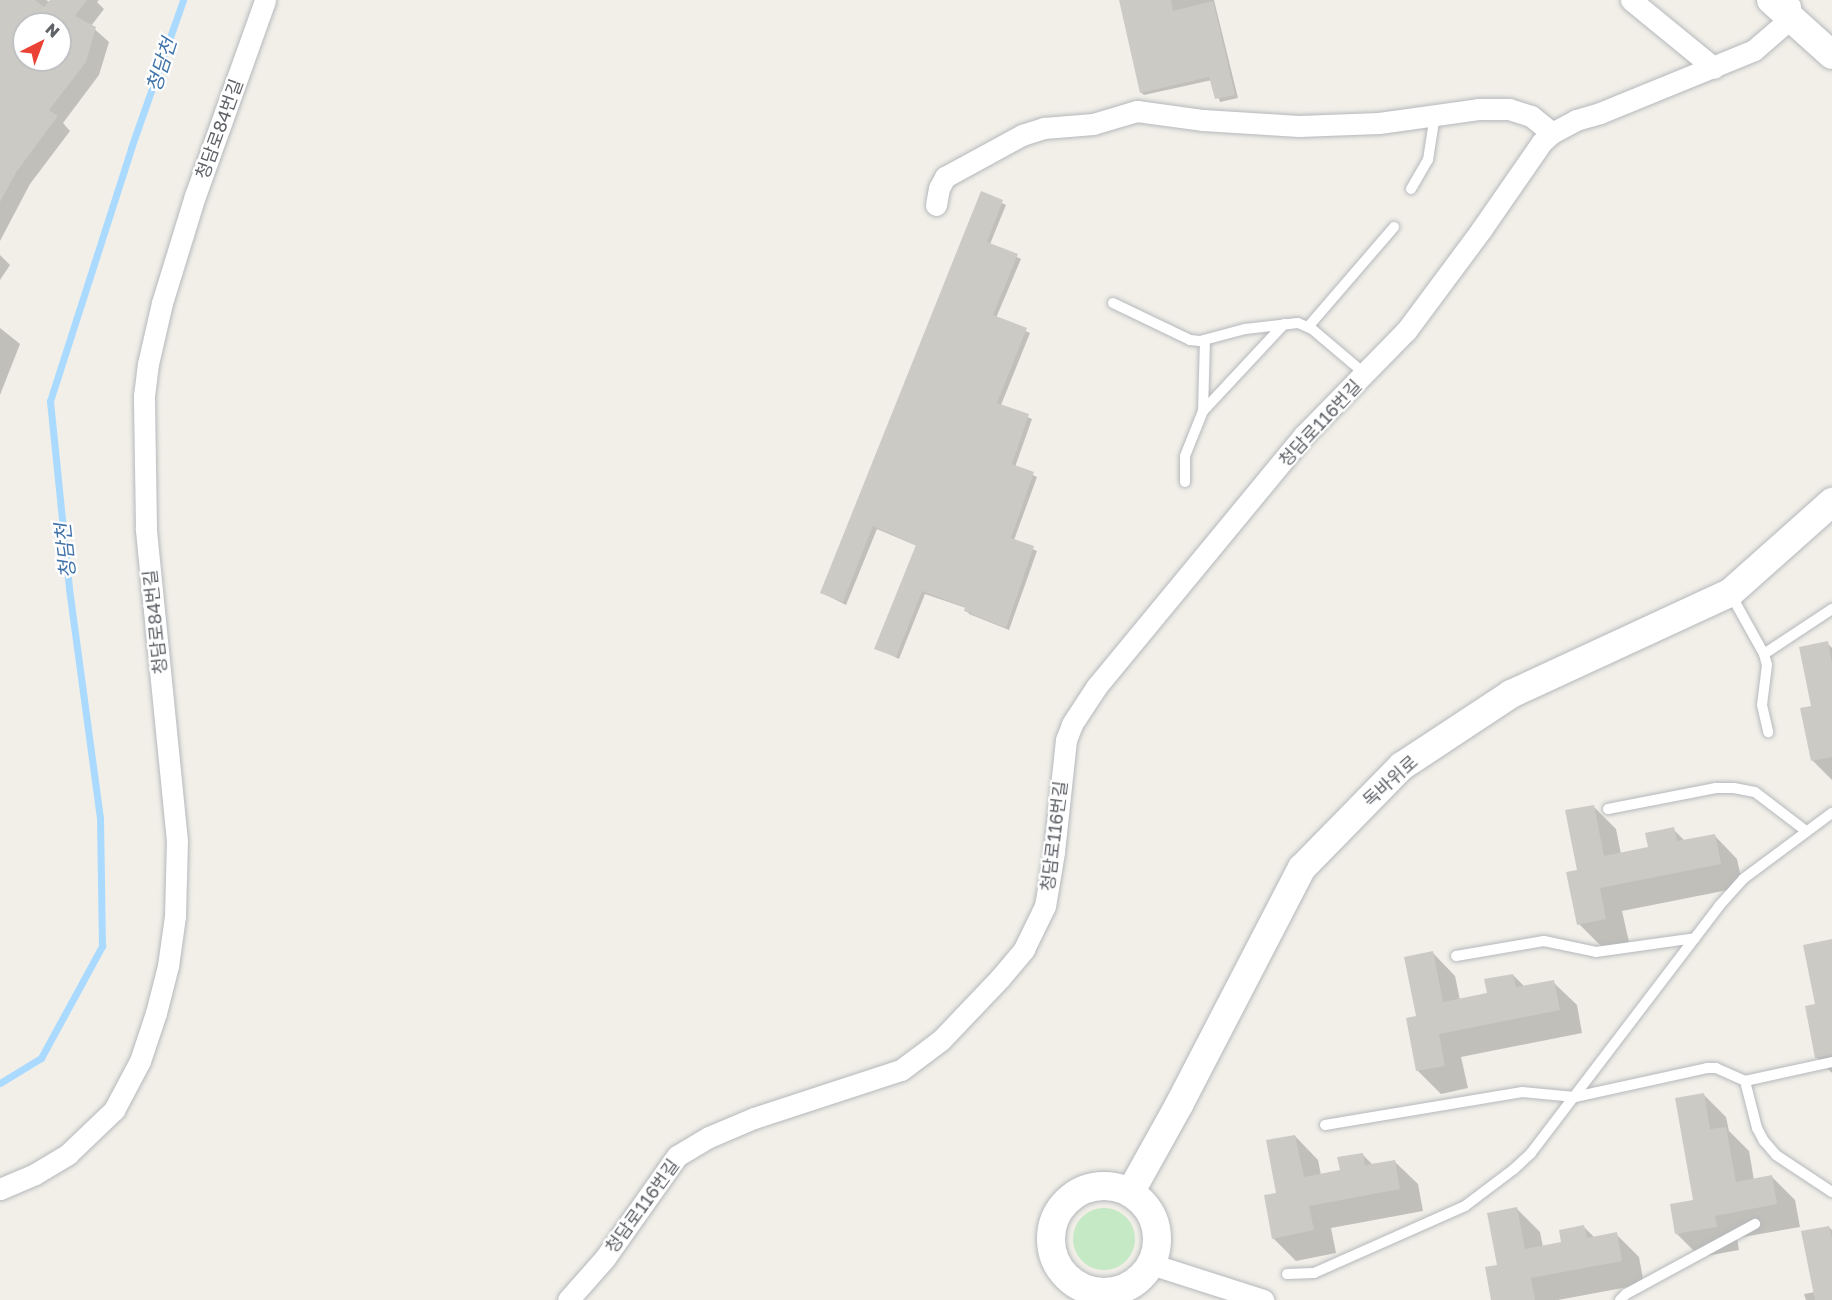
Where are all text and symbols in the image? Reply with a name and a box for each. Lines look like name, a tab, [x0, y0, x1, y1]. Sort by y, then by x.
north arrow	[12, 12, 72, 72]
text: N	[41, 19, 64, 42]
water label: 청담천	[141, 35, 181, 95]
street label: 청담로84번길	[191, 76, 247, 182]
street label: 청담로116번길	[1274, 375, 1366, 471]
water label: 청담천	[50, 522, 80, 580]
street label: 청담로84번길	[139, 569, 171, 675]
street label: 독바위로	[1358, 751, 1422, 811]
street label: 청담로116번길	[1037, 780, 1071, 892]
street label: 청담로116번길	[601, 1155, 683, 1257]

